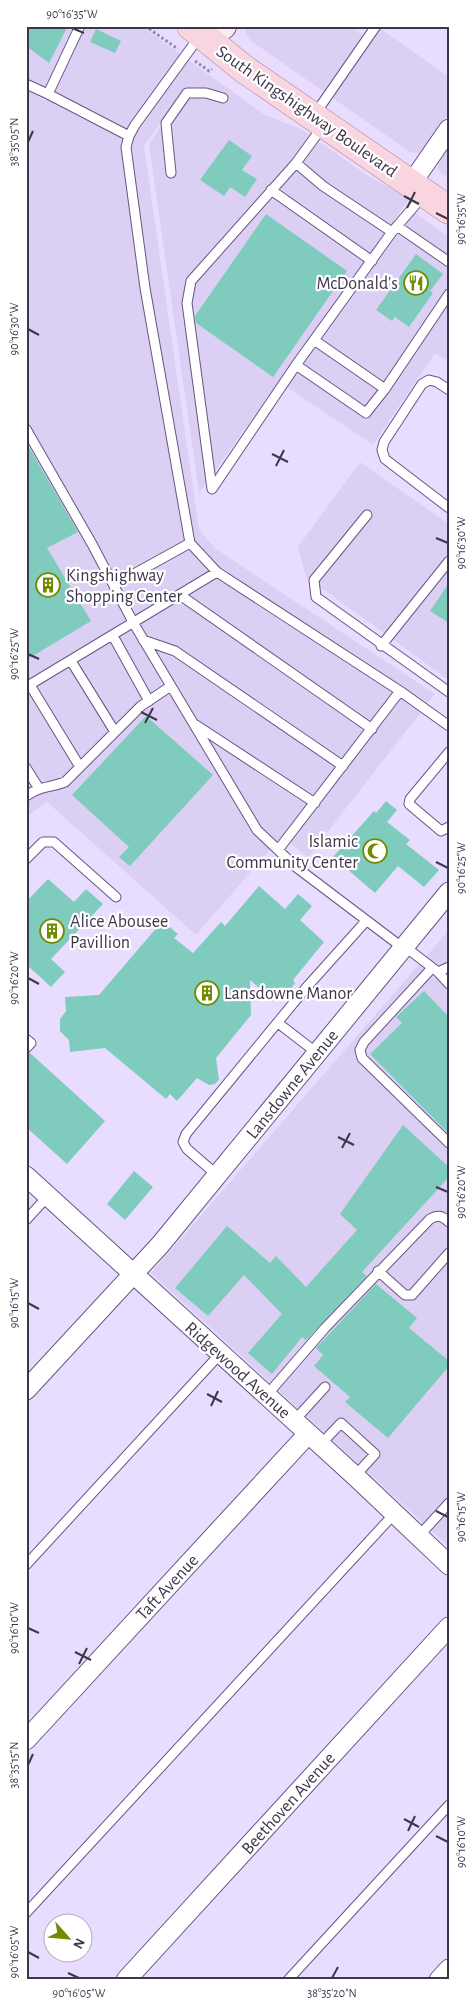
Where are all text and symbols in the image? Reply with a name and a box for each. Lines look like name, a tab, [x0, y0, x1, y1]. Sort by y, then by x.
text: 90°16'35"W	[46, 8, 98, 20]
street label: South Kingshighway Boulevard	[213, 42, 400, 181]
text: 38°35'05"N	[8, 117, 20, 167]
text: 90°16'35"W	[455, 193, 467, 245]
restaurant icon: McDonald's	[403, 270, 429, 296]
place label: McDonald's	[316, 275, 398, 293]
text: 90°16'30"W	[8, 302, 20, 355]
text: 90°16'30"W	[455, 516, 467, 569]
place label: Kingshighway Shopping Center	[66, 567, 183, 606]
building icon: Kingshighway Shopping Center	[35, 572, 61, 598]
text: 90°16'25"W	[8, 628, 20, 680]
place label: Islamic Community Center	[226, 833, 358, 872]
mosque icon: Islamic Community Center	[362, 838, 388, 864]
text: 90°16'25"W	[455, 842, 467, 894]
place label: Alice Abousee Pavillion	[70, 913, 168, 952]
building icon: Alice Abousee Pavillion	[39, 918, 65, 944]
text: 90°16'20"W	[8, 951, 20, 1005]
building icon: Lansdowne Manor	[194, 980, 220, 1006]
place label: Lansdowne Manor	[224, 985, 352, 1003]
street label: Lansdowne Avenue	[243, 1027, 342, 1143]
text: 90°16'20"W	[455, 1165, 467, 1219]
text: 90°16'15"W	[8, 1277, 20, 1328]
street label: Ridgewood Avenue	[181, 1319, 294, 1423]
text: 90°16'15"W	[455, 1491, 467, 1542]
street label: Taft Avenue	[133, 1551, 202, 1624]
text: 90°16'10"W	[8, 1602, 20, 1654]
text: 38°35'15"N	[8, 1742, 20, 1788]
street label: Beethoven Avenue	[239, 1749, 339, 1858]
text: 90°16'10"W	[455, 1816, 467, 1868]
north arrow	[42, 1914, 92, 1964]
text: 90°16'05"W	[8, 1925, 20, 1978]
text: N	[70, 1936, 87, 1951]
text: 90°16'05"W	[53, 1987, 106, 1999]
text: 38°35'20"N	[307, 1987, 357, 1999]

